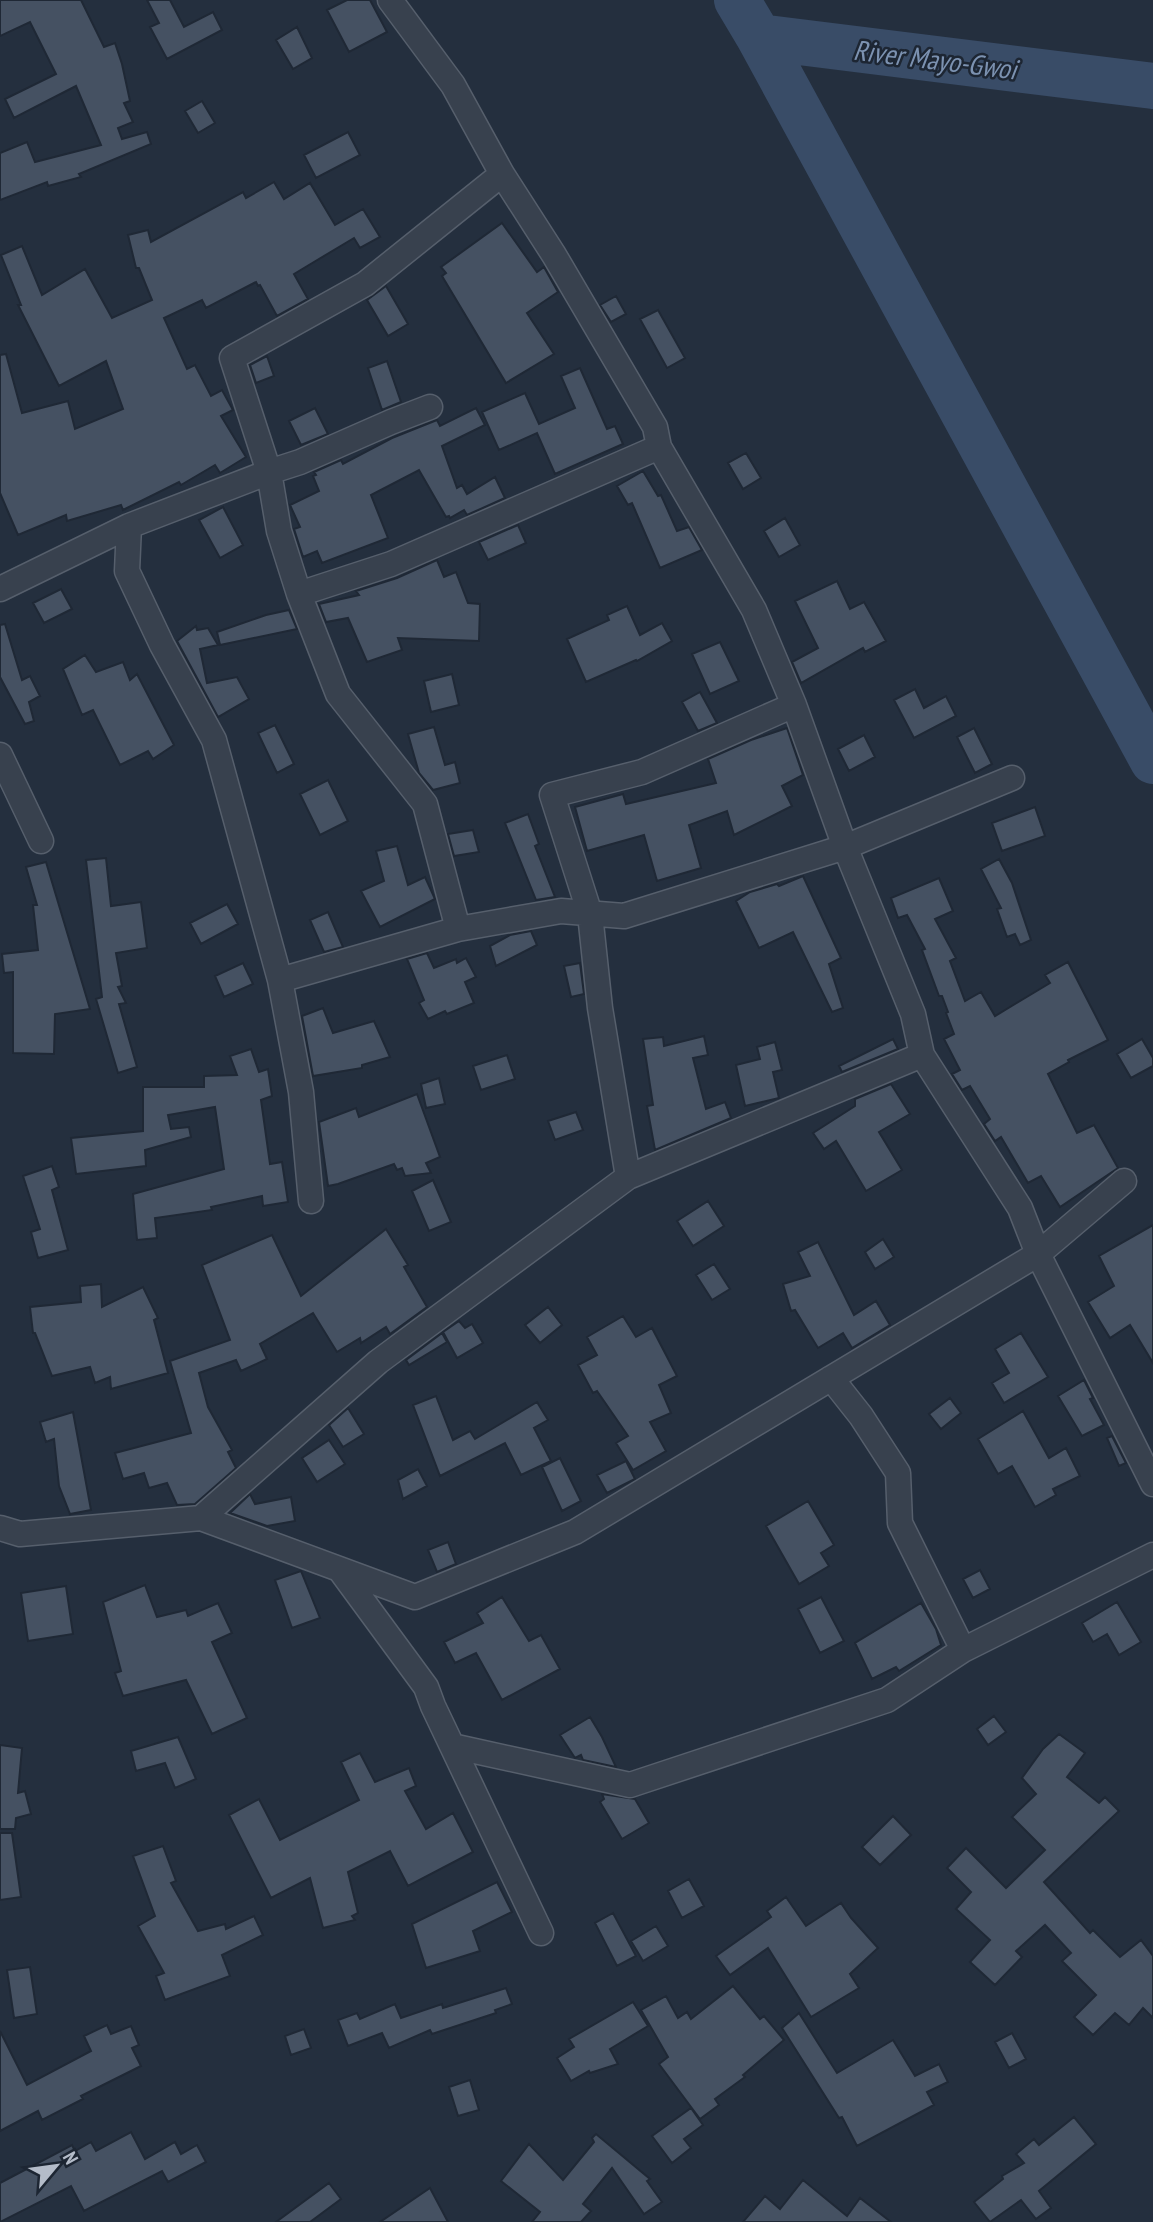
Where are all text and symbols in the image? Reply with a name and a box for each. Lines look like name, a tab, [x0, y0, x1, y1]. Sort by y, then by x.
water label: River Mayo-Gwoi	[852, 31, 1022, 88]
north arrow	[21, 2131, 91, 2201]
text: N	[58, 2147, 84, 2168]

